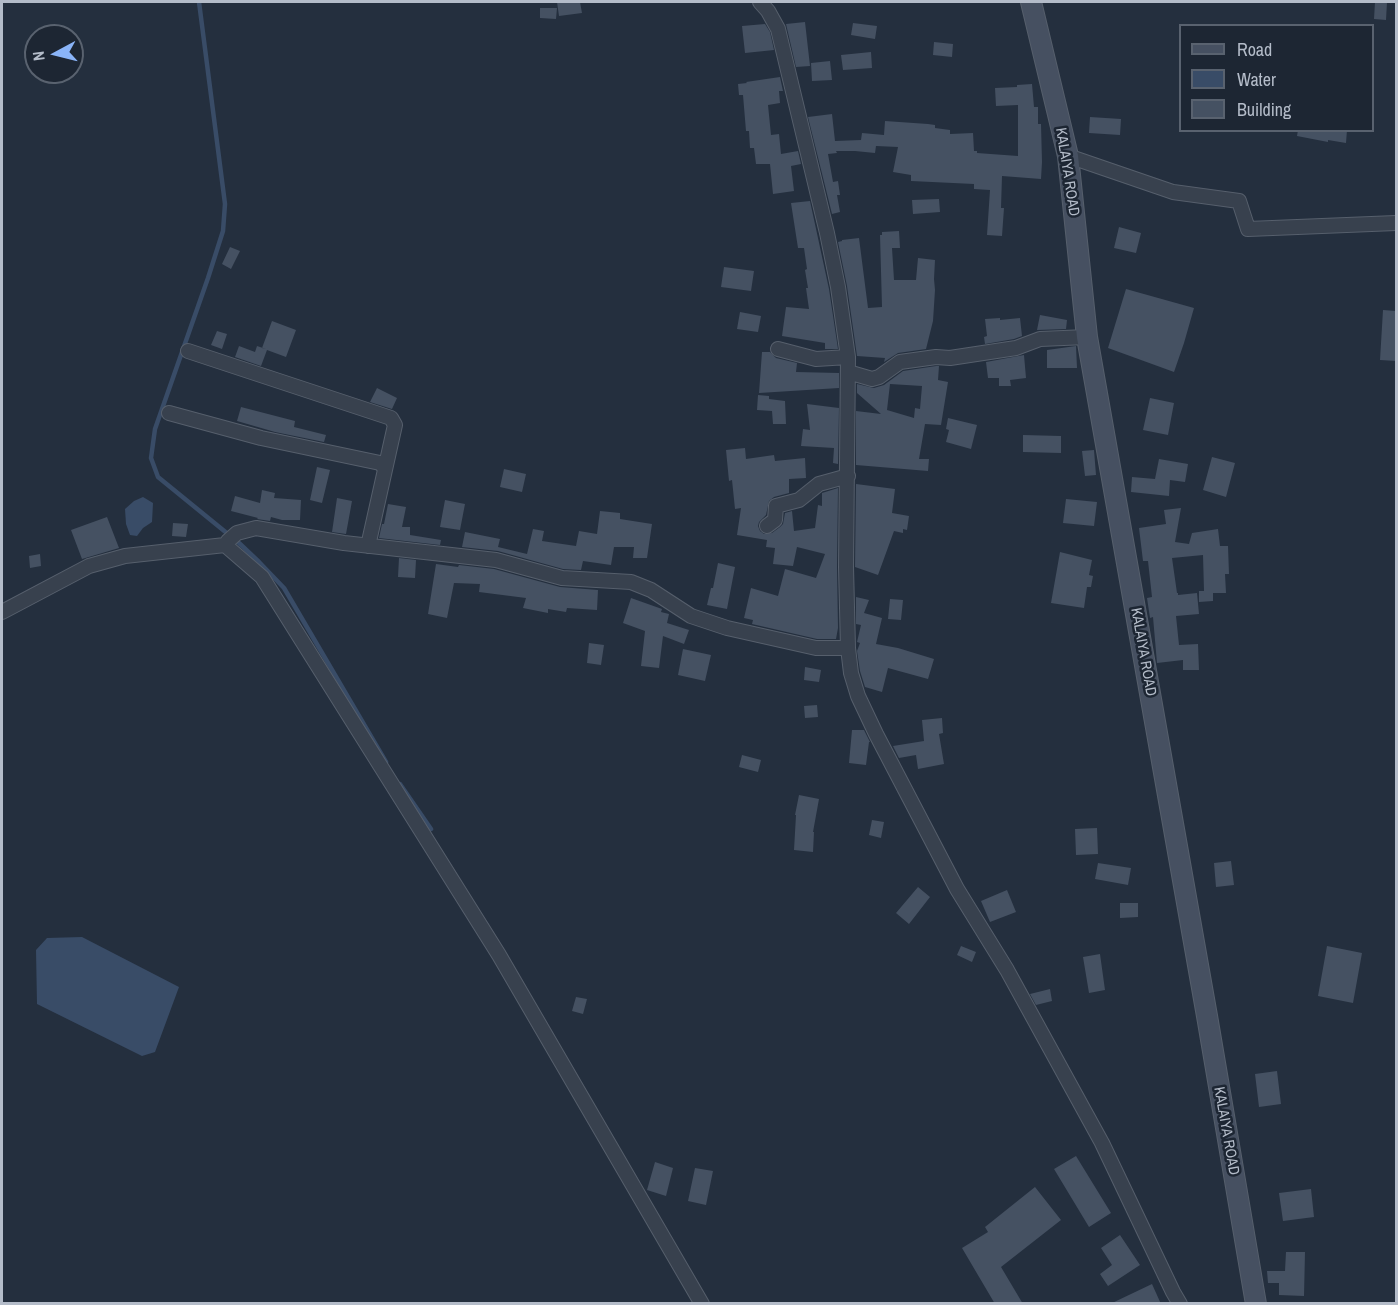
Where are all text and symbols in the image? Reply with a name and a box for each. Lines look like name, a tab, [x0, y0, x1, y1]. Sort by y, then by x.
north arrow	[24, 24, 84, 84]
legend	[1179, 24, 1374, 132]
text: Road	[1237, 37, 1272, 62]
text: N	[27, 50, 50, 62]
text: Water	[1237, 67, 1276, 92]
text: Building	[1237, 97, 1291, 122]
street label: KALAIYA ROAD	[1051, 126, 1083, 218]
street label: KALAIYA ROAD	[1126, 606, 1160, 698]
street label: KALAIYA ROAD	[1209, 1085, 1243, 1177]

